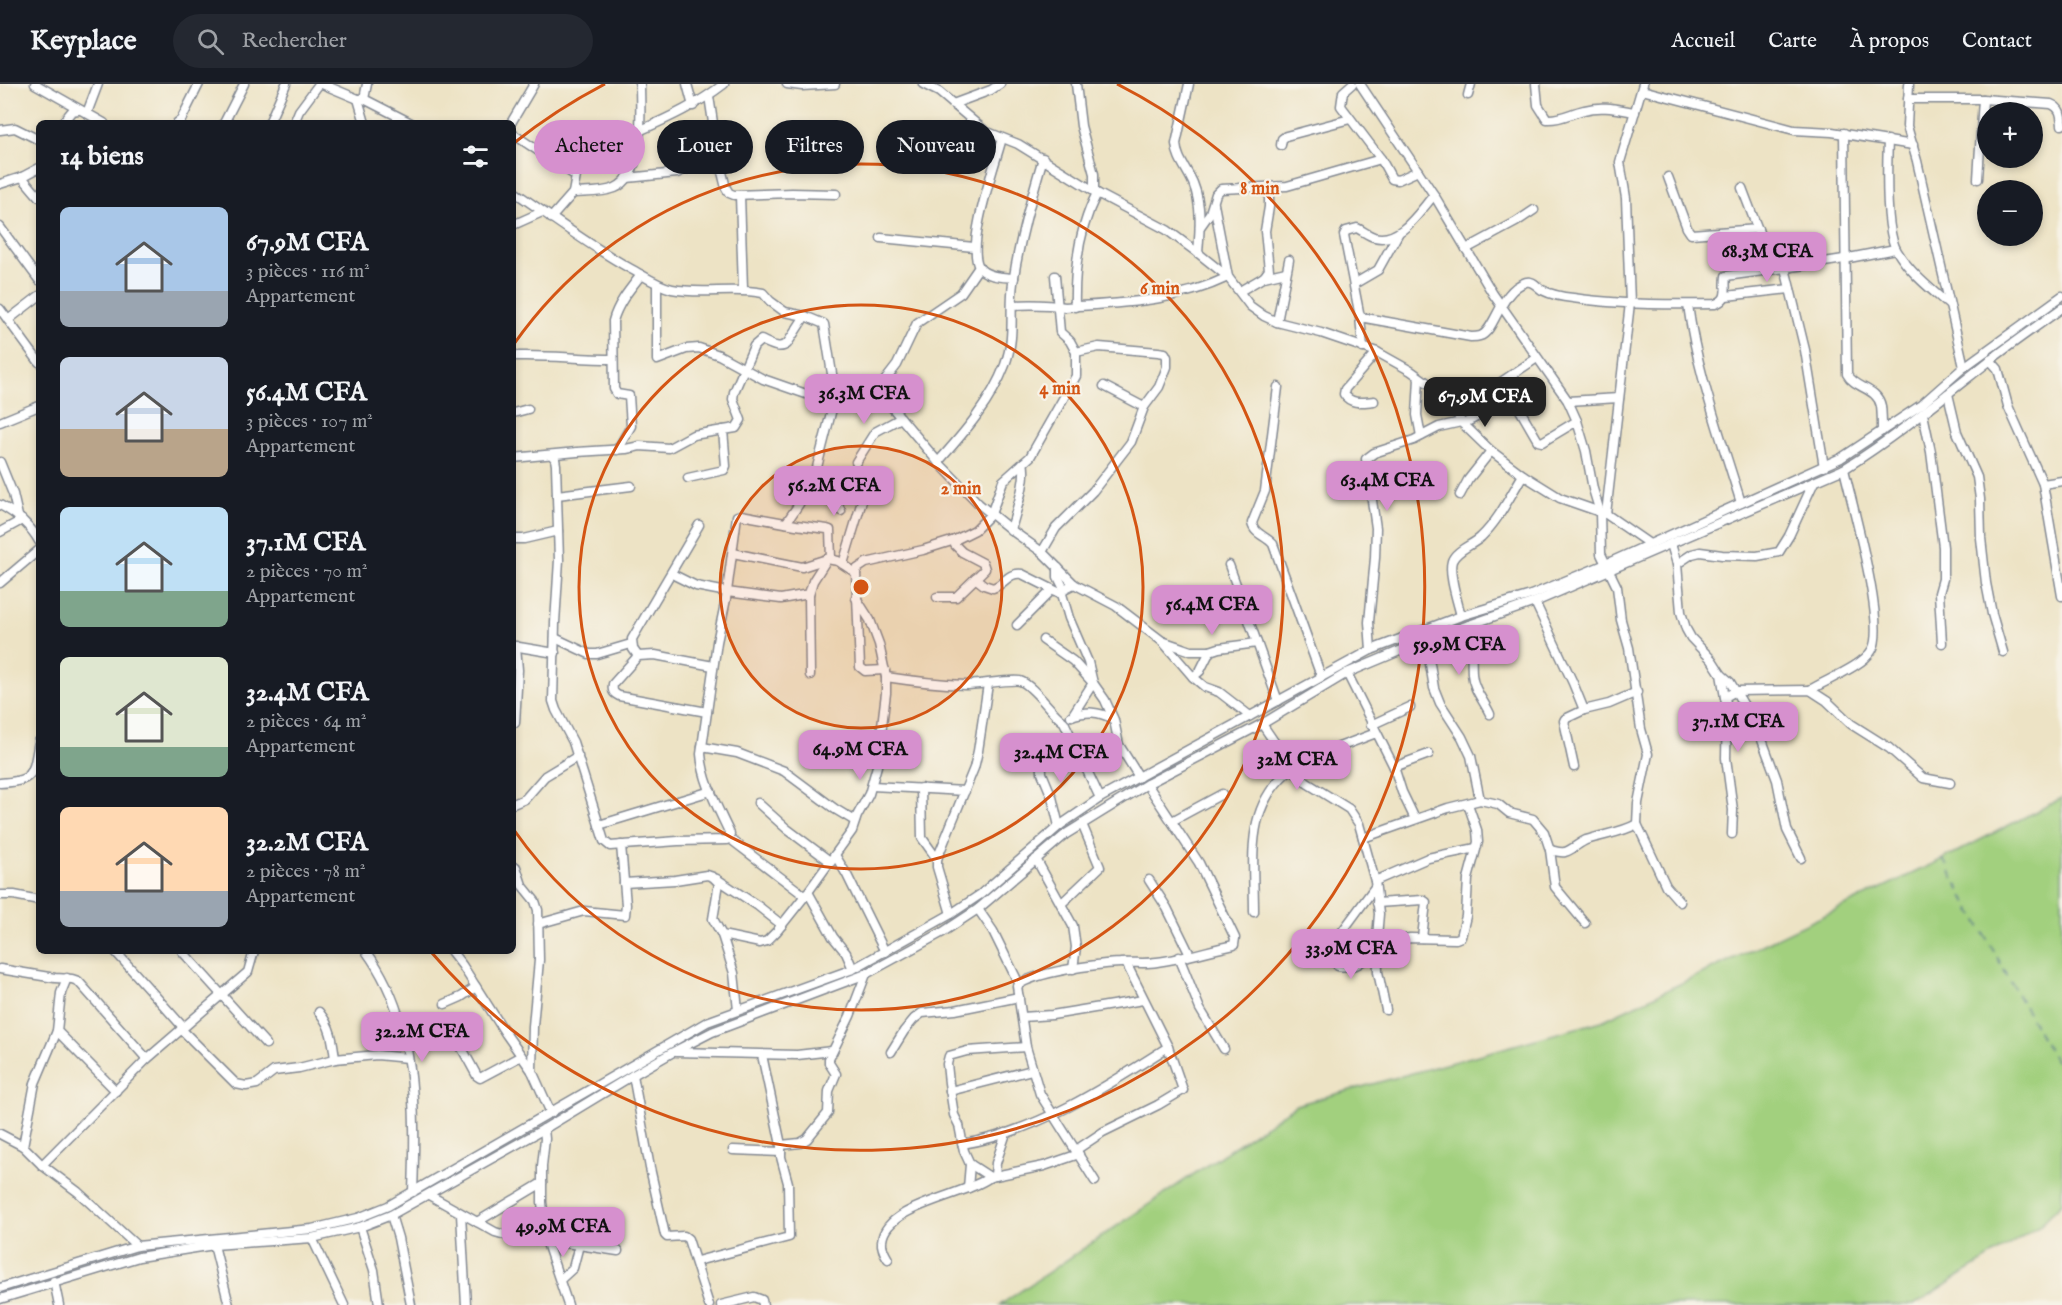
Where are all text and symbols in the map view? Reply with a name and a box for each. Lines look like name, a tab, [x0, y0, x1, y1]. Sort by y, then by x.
search box	[173, 14, 593, 68]
text: Keyplace	[30, 24, 137, 59]
icon: search	[194, 25, 227, 58]
text: Rechercher	[242, 27, 347, 55]
text: Accueil	[1671, 28, 1735, 55]
text: Carte	[1768, 28, 1817, 55]
text: À propos	[1850, 28, 1929, 55]
text: Contact	[1962, 28, 2032, 55]
map controls	[1977, 102, 2043, 246]
button: +	[1977, 102, 2043, 168]
chip: Acheter	[534, 120, 645, 174]
chip: Louer	[657, 120, 753, 174]
chip: Filtres	[765, 120, 864, 174]
chip: Nouveau	[876, 120, 996, 174]
text: 14 biens	[60, 140, 144, 173]
icon: filters	[459, 140, 492, 173]
text: 8 min	[1240, 178, 1280, 201]
button: −	[1977, 180, 2043, 246]
text: 67.9M CFA	[246, 226, 368, 259]
icon: home	[108, 231, 180, 303]
pin: 68.3M CFA	[1698, 232, 1836, 283]
text: 68.3M CFA	[1721, 239, 1813, 264]
text: 3 pièces · 116 m²	[246, 259, 370, 284]
text: 6 min	[1140, 278, 1180, 301]
text: Appartement	[246, 284, 355, 309]
pin: 36.3M CFA	[795, 374, 933, 425]
text: 56.4M CFA	[246, 376, 367, 409]
pin: 67.9M CFA	[1416, 377, 1554, 428]
text: 4 min	[1039, 378, 1081, 401]
icon: home	[108, 381, 180, 453]
text: 36.3M CFA	[819, 381, 909, 406]
text: 67.9M CFA	[1438, 384, 1532, 409]
text: 3 pièces · 107 m²	[246, 409, 373, 434]
text: Appartement	[246, 434, 355, 459]
pin: 63.4M CFA	[1318, 461, 1456, 512]
pin: 56.2M CFA	[765, 466, 903, 517]
text: 63.4M CFA	[1340, 468, 1434, 493]
text: 56.2M CFA	[788, 473, 880, 498]
text: 2 min	[941, 478, 982, 501]
text: 37.1M CFA	[246, 526, 365, 559]
icon: home	[108, 531, 180, 603]
text: 2 pièces · 70 m²	[246, 559, 367, 584]
centre of rings	[851, 577, 871, 597]
text: Appartement	[246, 584, 355, 609]
pin: 56.4M CFA	[1143, 585, 1281, 636]
text: 56.4M CFA	[1165, 592, 1259, 617]
pin: 59.9M CFA	[1390, 625, 1528, 676]
text: 59.9M CFA	[1413, 632, 1505, 657]
text: 32.4M CFA	[246, 676, 369, 709]
icon: home	[108, 681, 180, 753]
pin: 37.1M CFA	[1669, 702, 1807, 753]
text: 2 pièces · 64 m²	[246, 709, 367, 734]
text: 37.1M CFA	[1692, 709, 1784, 734]
pin: 64.9M CFA	[791, 730, 929, 781]
pin: 32.4M CFA	[992, 733, 1130, 784]
text: Appartement	[246, 734, 355, 759]
text: 64.9M CFA	[813, 737, 907, 762]
text: 32.4M CFA	[1014, 740, 1108, 765]
pin: 32M CFA	[1242, 740, 1352, 791]
text: 32M CFA	[1257, 747, 1337, 772]
text: 32.2M CFA	[246, 826, 368, 859]
icon: home	[108, 831, 180, 903]
text: 2 pièces · 78 m²	[246, 859, 365, 884]
text: Appartement	[246, 884, 355, 909]
pin: 33.9M CFA	[1282, 929, 1420, 980]
text: 33.9M CFA	[1305, 936, 1397, 961]
pin: 32.2M CFA	[353, 1012, 491, 1063]
text: 32.2M CFA	[375, 1019, 469, 1044]
pin: 49.9M CFA	[494, 1207, 632, 1258]
text: 49.9M CFA	[516, 1214, 610, 1239]

